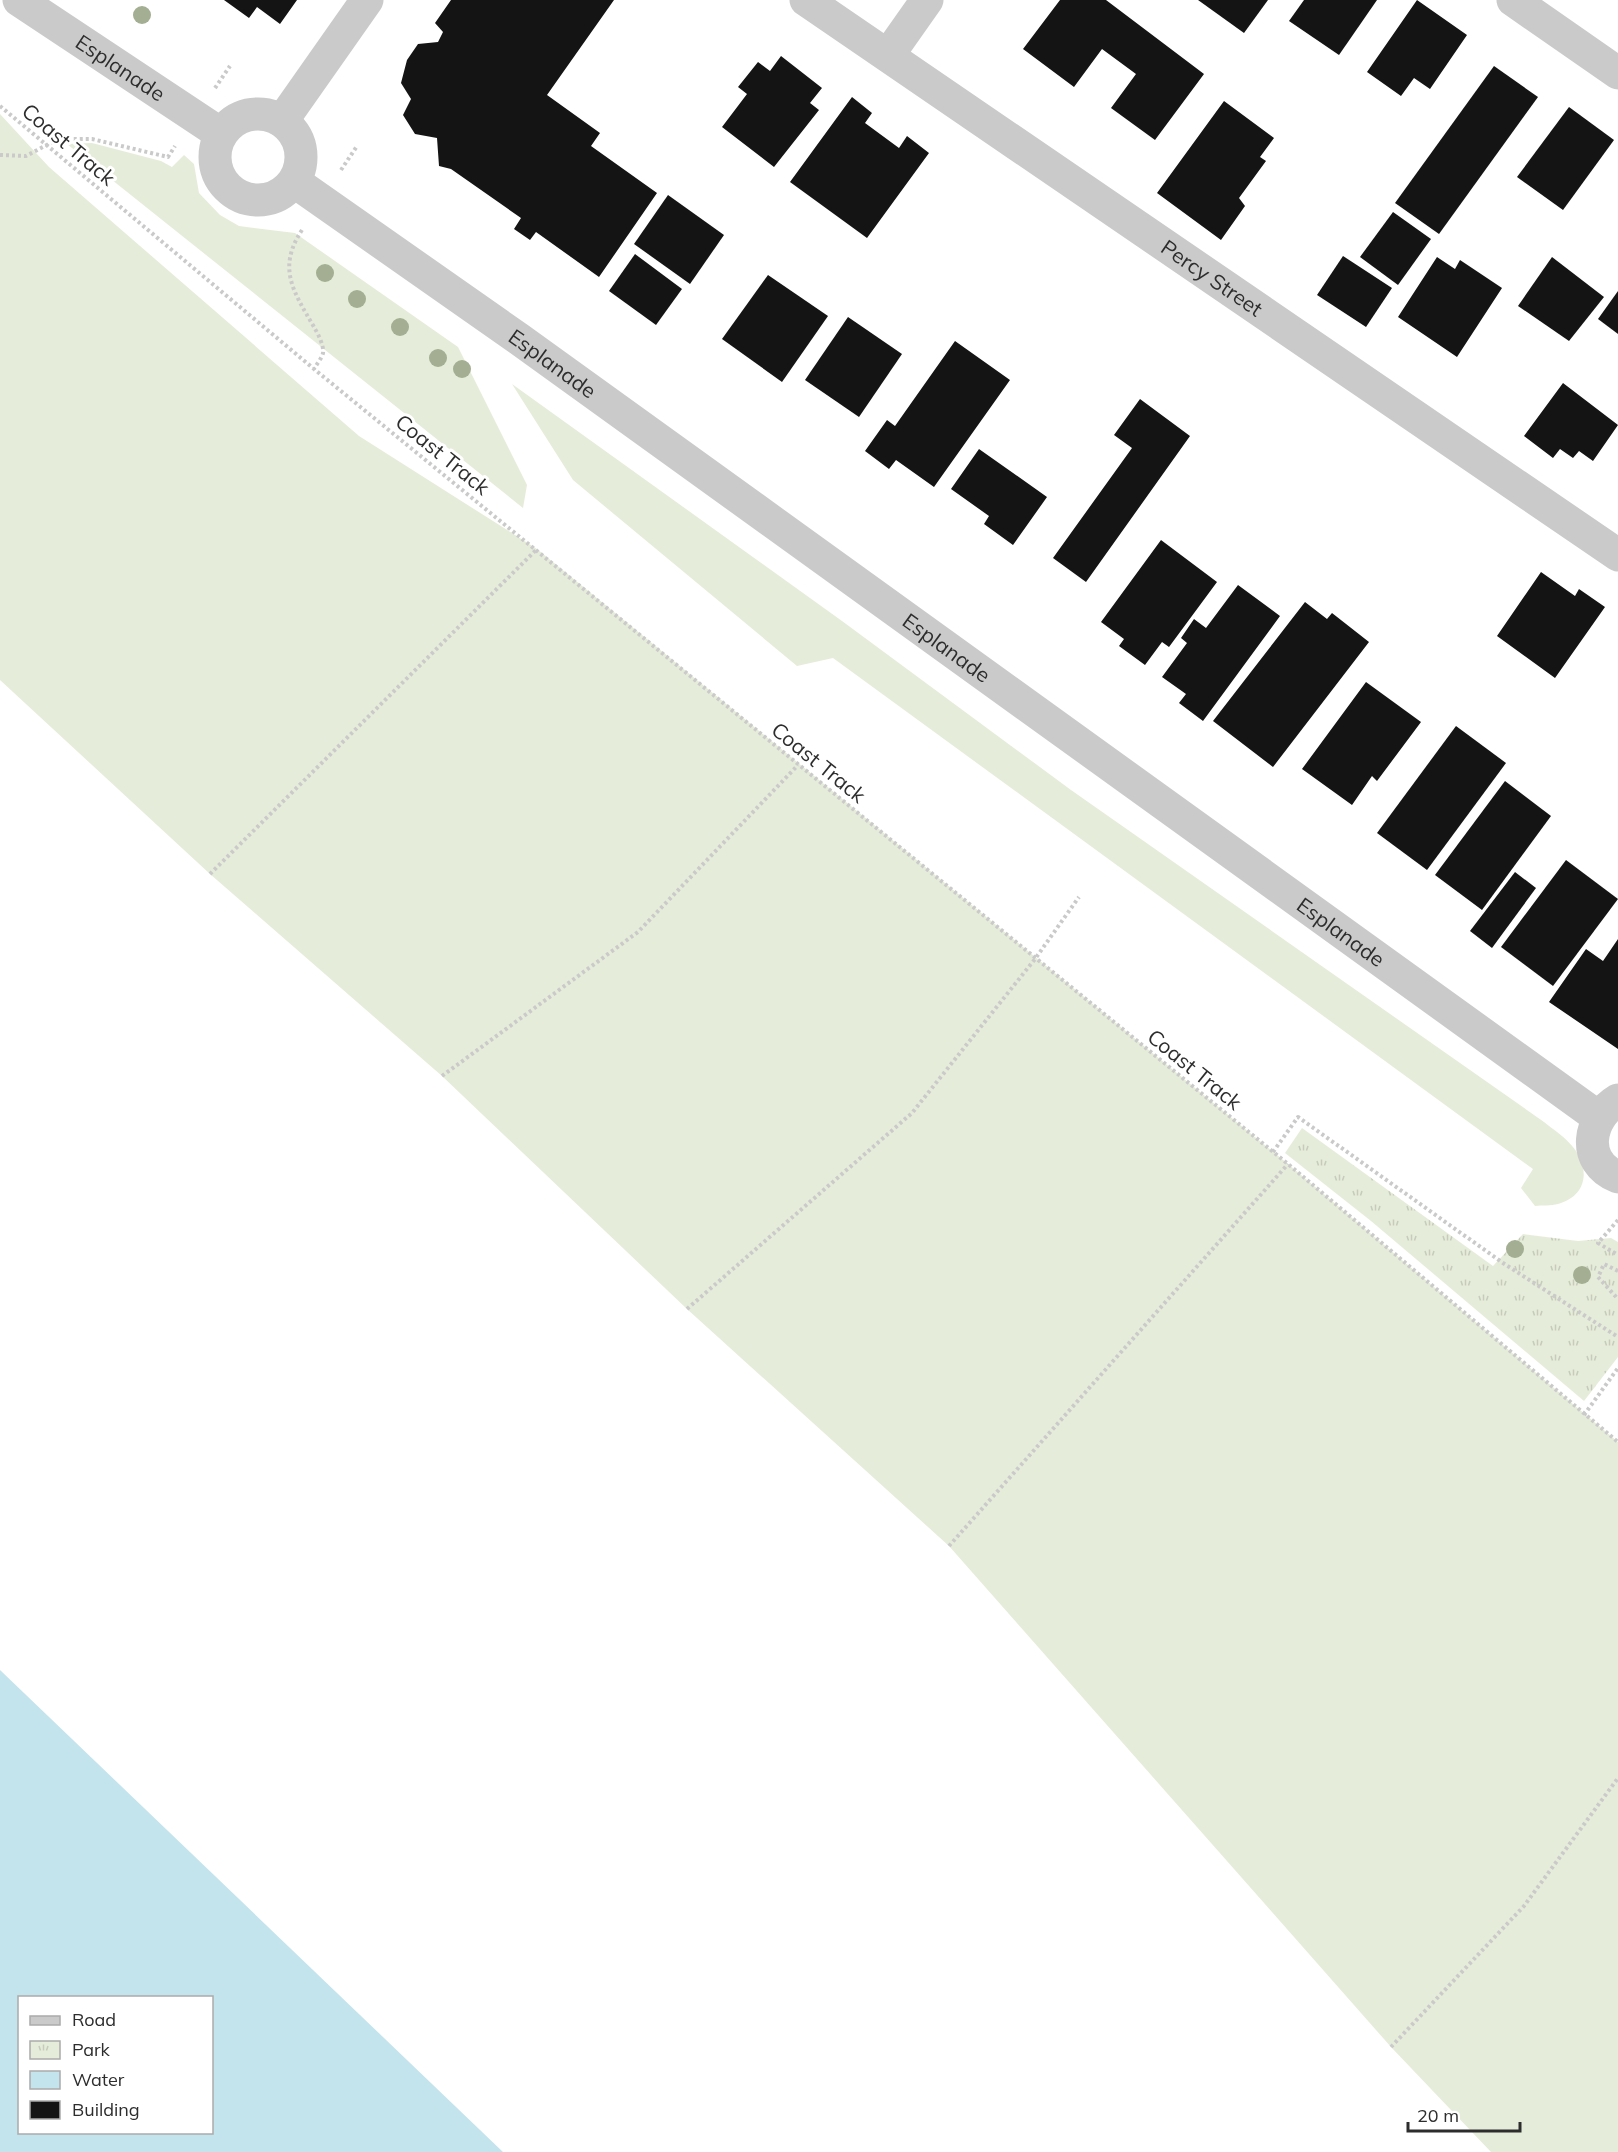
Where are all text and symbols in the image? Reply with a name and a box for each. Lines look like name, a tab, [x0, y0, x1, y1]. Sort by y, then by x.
street label: Esplanade	[71, 28, 170, 106]
street label: Coast Track	[17, 97, 121, 191]
street label: Percy Street	[1156, 234, 1268, 321]
street label: Esplanade	[504, 323, 602, 404]
street label: Coast Track	[391, 408, 496, 500]
street label: Esplanade	[898, 607, 996, 688]
street label: Coast Track	[767, 716, 872, 808]
street label: Esplanade	[1292, 891, 1390, 972]
street label: Coast Track	[1143, 1023, 1248, 1115]
legend	[18, 1996, 213, 2134]
text: Road	[72, 2008, 116, 2031]
text: Park	[72, 2038, 111, 2061]
text: Water	[72, 2068, 125, 2091]
scale bar	[1408, 2095, 1520, 2133]
text: Building	[72, 2098, 140, 2121]
text: 20 m	[1417, 2104, 1459, 2127]

